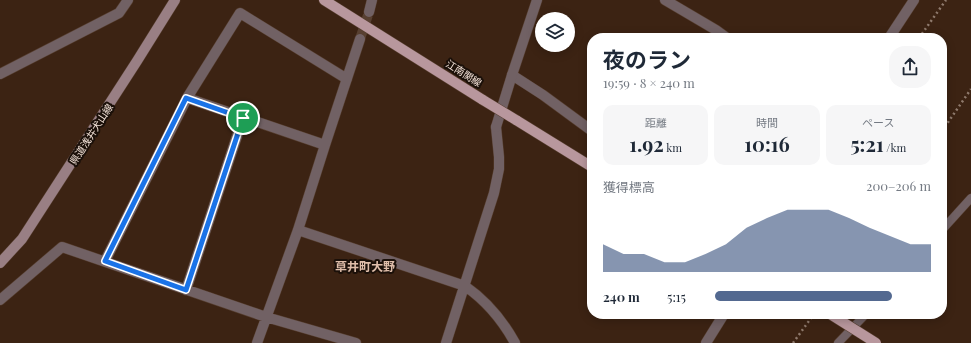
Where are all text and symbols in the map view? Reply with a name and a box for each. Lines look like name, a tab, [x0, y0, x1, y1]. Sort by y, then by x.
map controls	[535, 12, 575, 52]
button: layers	[535, 12, 575, 52]
text: 夜のラン	[603, 44, 691, 74]
button: share	[889, 46, 931, 88]
street label: 江南関線	[443, 56, 485, 90]
text: 19:59 · 8 × 240 m	[603, 74, 695, 91]
street label: 県道浅井犬山線	[66, 101, 116, 167]
pin	[226, 101, 260, 135]
icon: arrive	[232, 107, 254, 129]
text: 距離	[645, 115, 667, 130]
text: 時間	[756, 115, 778, 130]
text: ペース	[862, 115, 895, 130]
text: 1.92	[629, 130, 664, 157]
text: 10:16	[744, 130, 790, 157]
text: 5:21	[850, 130, 884, 157]
text: km	[664, 140, 682, 155]
text: /km	[884, 140, 906, 155]
text: 200–206 m	[866, 177, 931, 194]
text: 獲得標高	[603, 178, 655, 195]
district label: 草井町大野	[335, 258, 395, 274]
text: 240 m	[603, 288, 640, 305]
text: 5:15	[667, 288, 686, 305]

